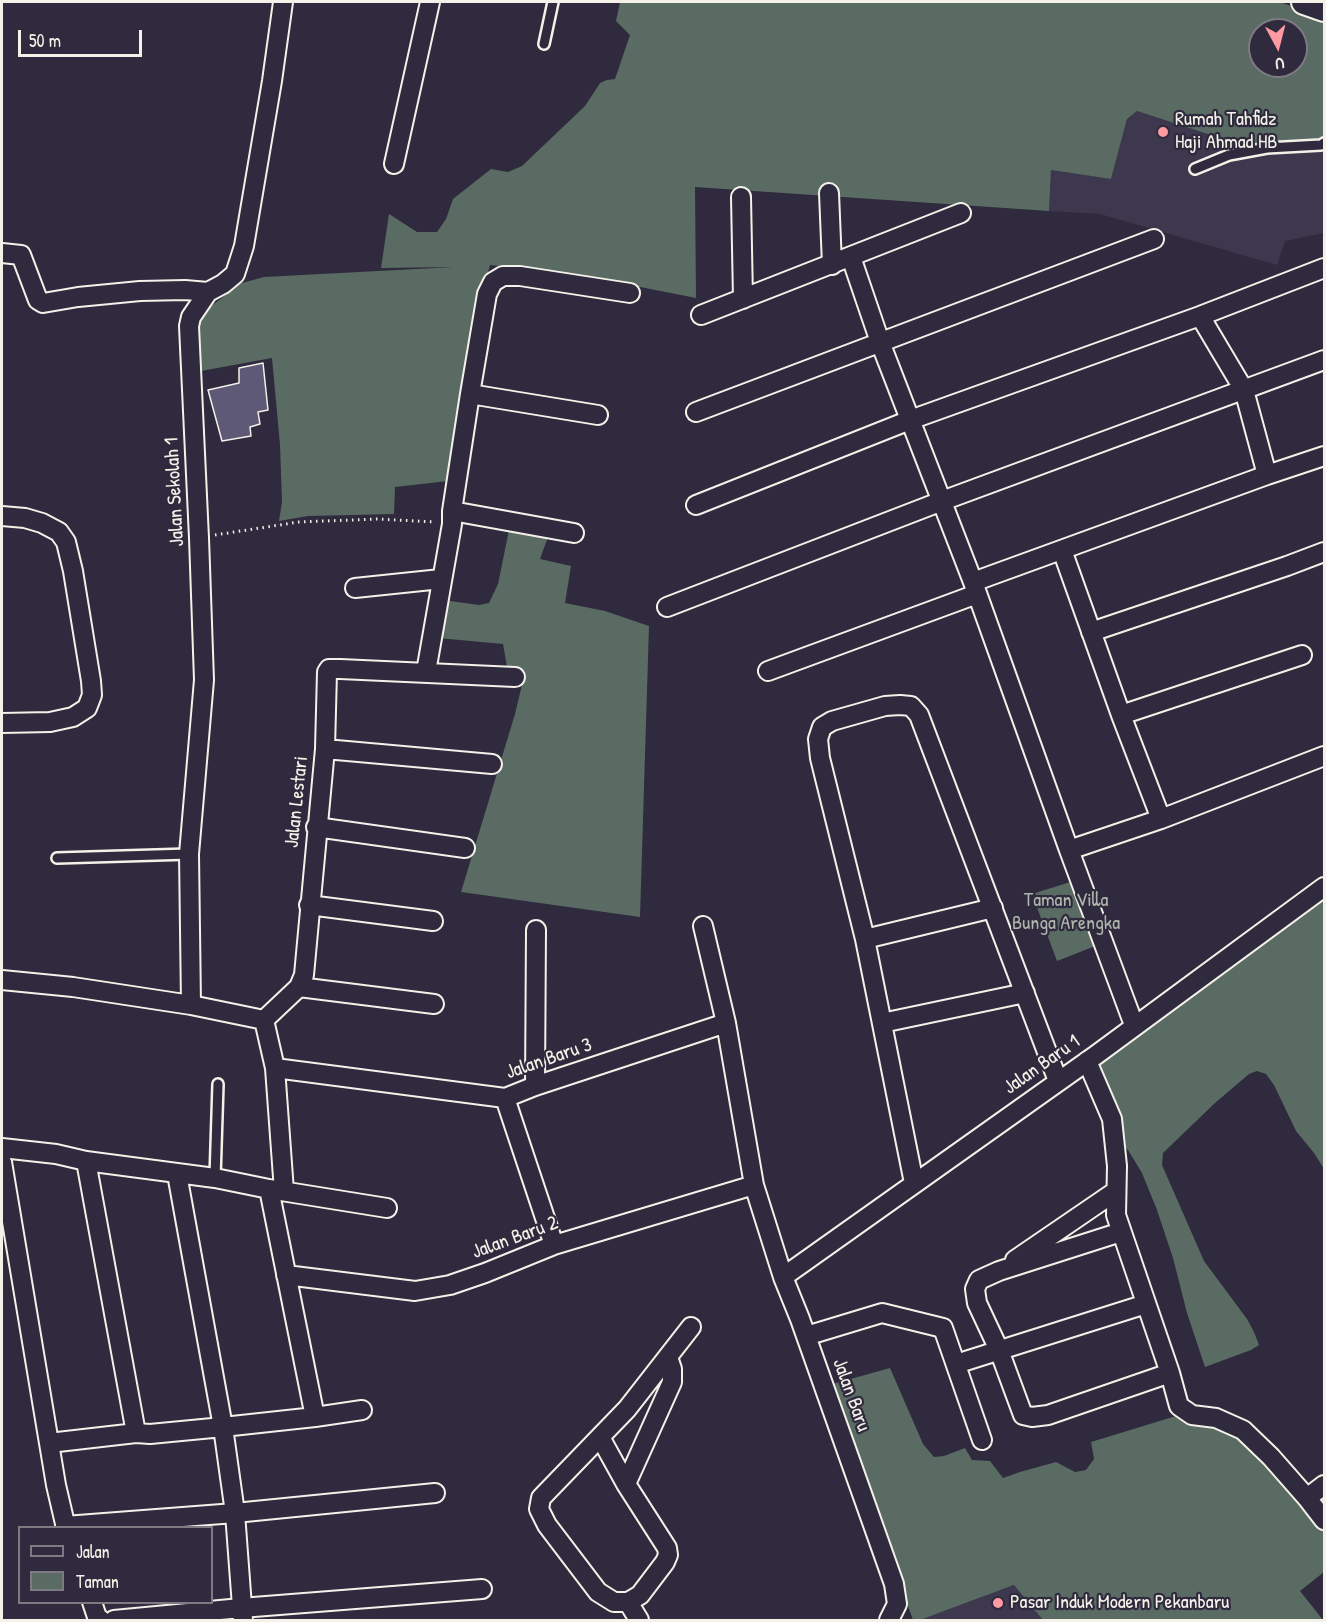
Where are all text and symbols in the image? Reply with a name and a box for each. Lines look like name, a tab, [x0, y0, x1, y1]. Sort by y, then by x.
scale bar	[21, 18, 146, 56]
north arrow	[1248, 18, 1308, 78]
text: 50 m	[29, 28, 61, 53]
text: U	[1274, 52, 1286, 75]
place label: Rumah Tahfidz Haji Ahmad HB	[1175, 108, 1277, 155]
marker: Rumah Tahfidz Haji Ahmad HB	[1156, 125, 1170, 139]
street label: Jalan Sekolah 1	[160, 437, 190, 547]
street label: Jalan Lestari	[280, 755, 314, 849]
park label: Taman Villa Bunga Arengka	[1012, 889, 1120, 936]
street label: Jalan Baru 1	[999, 1030, 1085, 1100]
street label: Jalan Baru 3	[503, 1033, 595, 1085]
street label: Jalan Baru 2	[469, 1211, 561, 1265]
street label: Jalan Baru	[827, 1355, 875, 1435]
legend	[18, 1526, 213, 1604]
text: Jalan	[76, 1539, 110, 1564]
text: Taman	[76, 1569, 119, 1594]
place label: Pasar Induk Modern Pekanbaru	[1010, 1591, 1229, 1615]
marker: Pasar Induk Modern Pekanbaru	[991, 1596, 1005, 1610]

